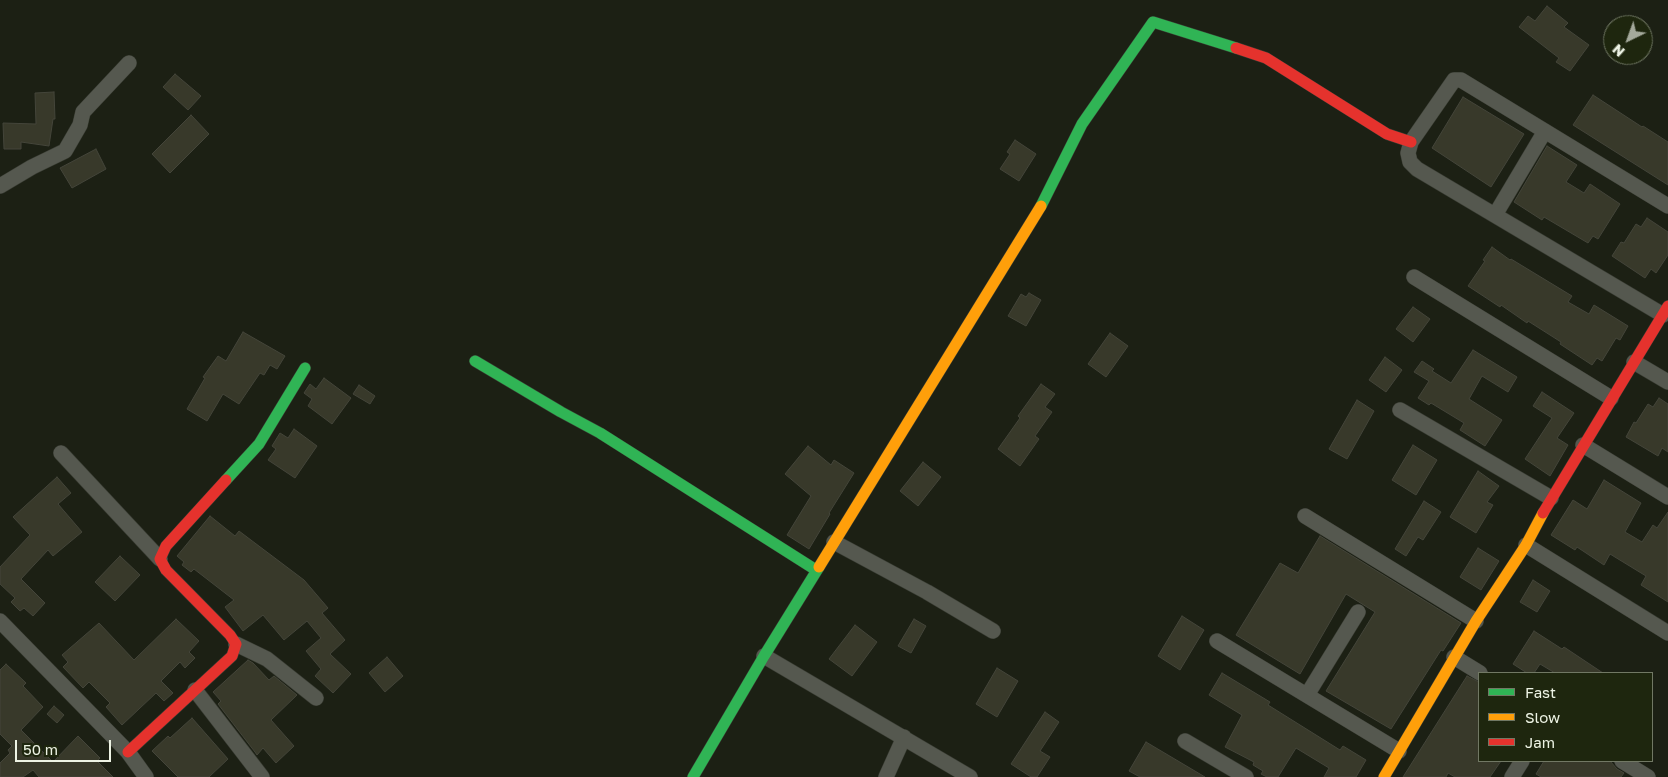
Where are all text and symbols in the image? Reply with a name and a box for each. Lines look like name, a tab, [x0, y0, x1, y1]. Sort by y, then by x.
north arrow	[1603, 15, 1653, 65]
text: N	[1609, 41, 1628, 61]
legend	[1478, 672, 1653, 762]
text: Fast	[1525, 683, 1556, 701]
text: Slow	[1525, 708, 1560, 726]
scale bar	[18, 730, 114, 762]
text: Jam	[1525, 733, 1555, 751]
text: 50 m	[23, 740, 58, 758]

